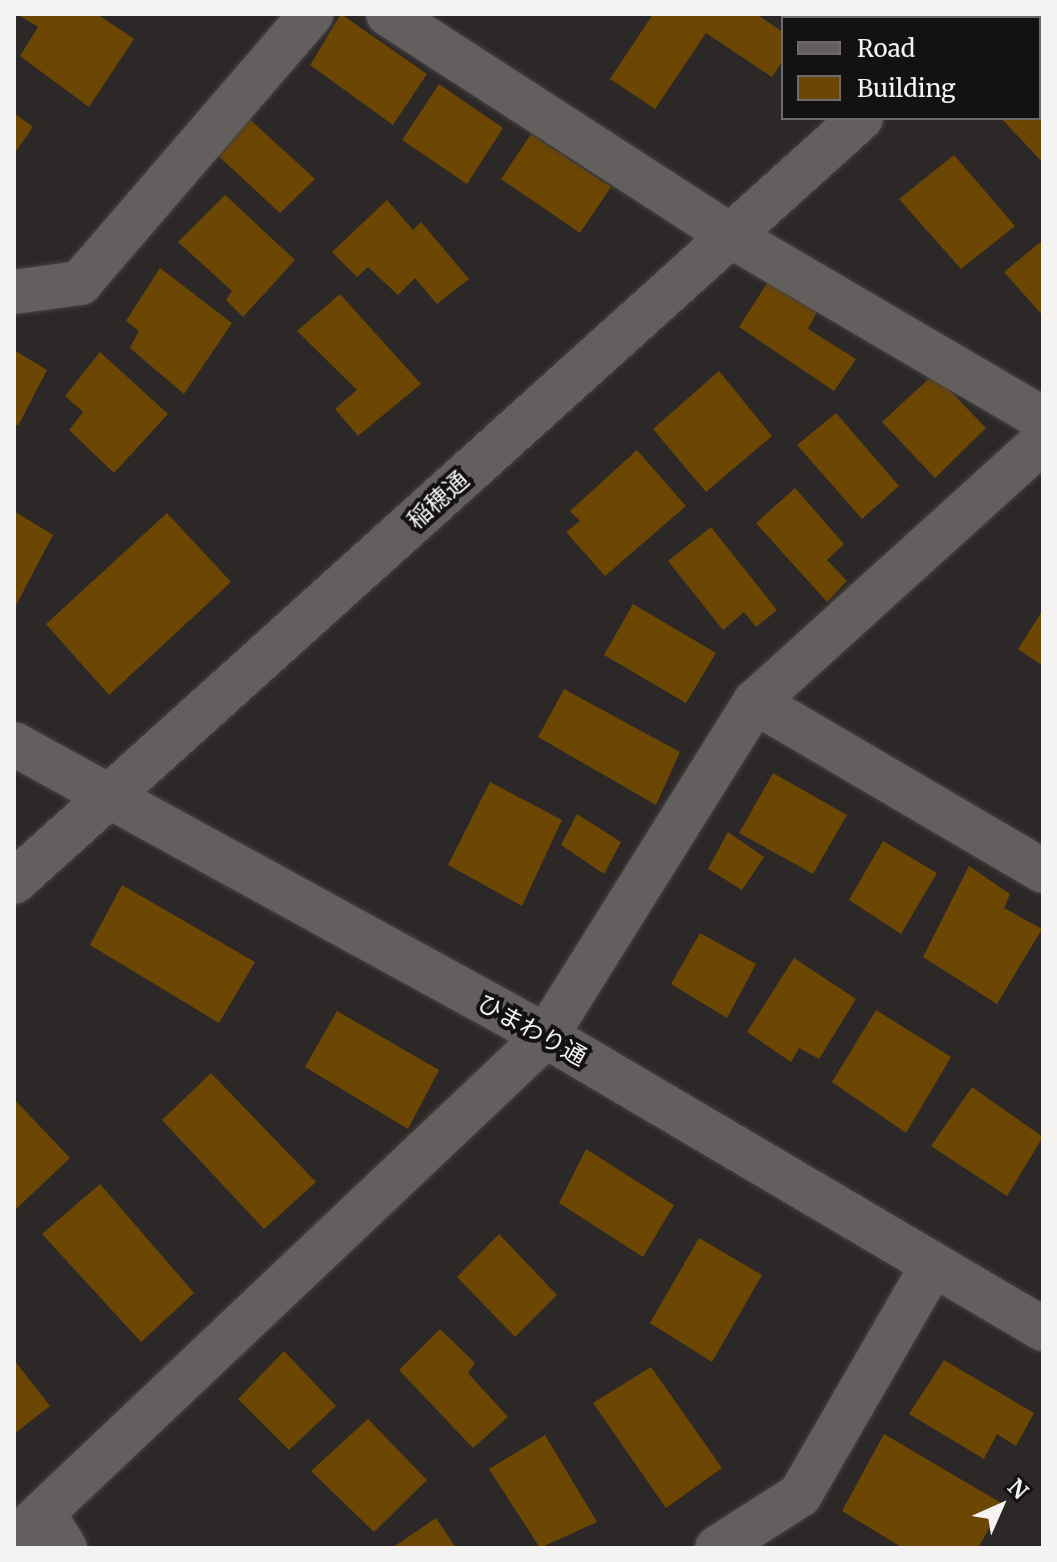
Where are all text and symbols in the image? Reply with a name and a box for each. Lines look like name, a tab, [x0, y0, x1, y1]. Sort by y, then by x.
legend	[781, 16, 1041, 120]
text: Road	[857, 33, 915, 64]
text: Building	[857, 73, 956, 104]
street label: 稲穂通	[402, 465, 474, 535]
street label: ひまわり通	[473, 988, 591, 1072]
north arrow	[961, 1466, 1041, 1546]
text: N	[1002, 1473, 1034, 1505]

